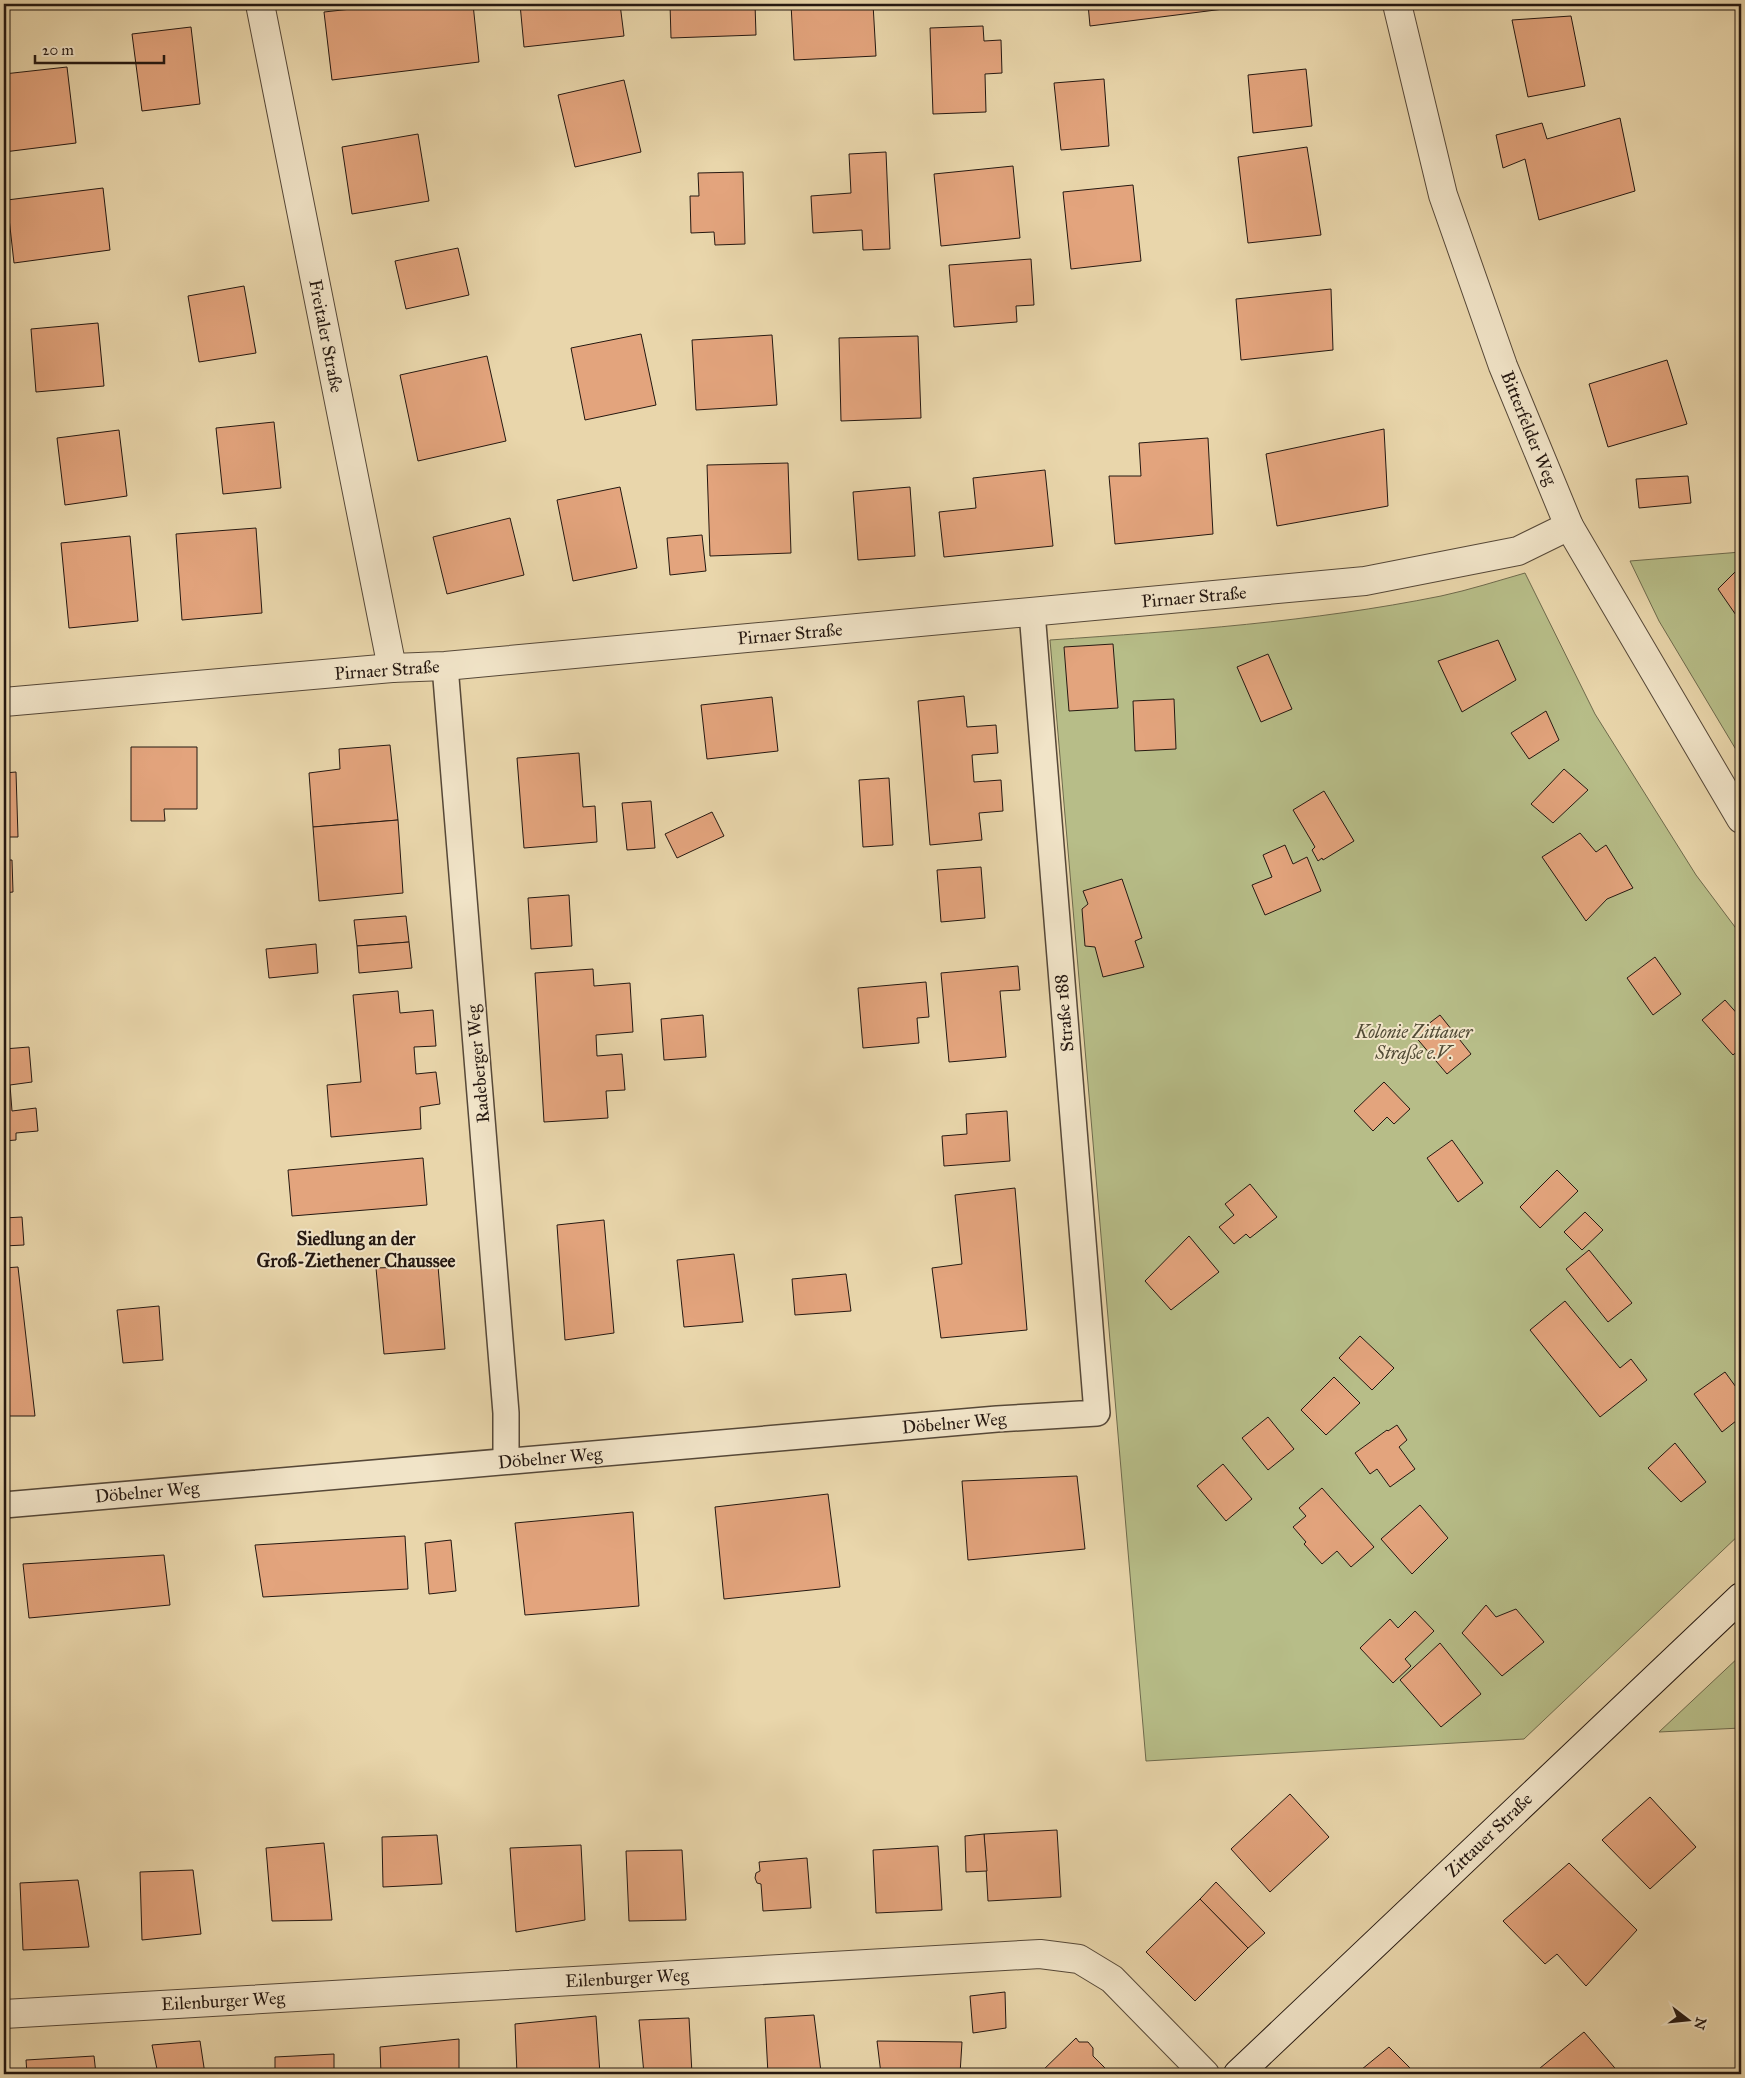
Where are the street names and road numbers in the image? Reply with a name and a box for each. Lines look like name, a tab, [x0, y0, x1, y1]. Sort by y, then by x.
street label: Freitaler Straße	[304, 277, 348, 395]
street label: Bitterfelder Weg	[1495, 368, 1562, 489]
street label: Pirnaer Straße	[1141, 581, 1247, 613]
street label: Pirnaer Straße	[737, 618, 843, 650]
street label: Pirnaer Straße	[334, 655, 440, 685]
street label: Straße 188	[1050, 973, 1078, 1053]
street label: Radeberger Weg	[462, 1003, 495, 1124]
street label: Döbelner Weg	[901, 1407, 1008, 1440]
street label: Döbelner Weg	[497, 1442, 604, 1475]
street label: Döbelner Weg	[94, 1476, 201, 1509]
street label: Zittauer Straße	[1441, 1788, 1537, 1882]
street label: Eilenburger Weg	[565, 1964, 690, 1993]
street label: Eilenburger Weg	[161, 1987, 286, 2016]

